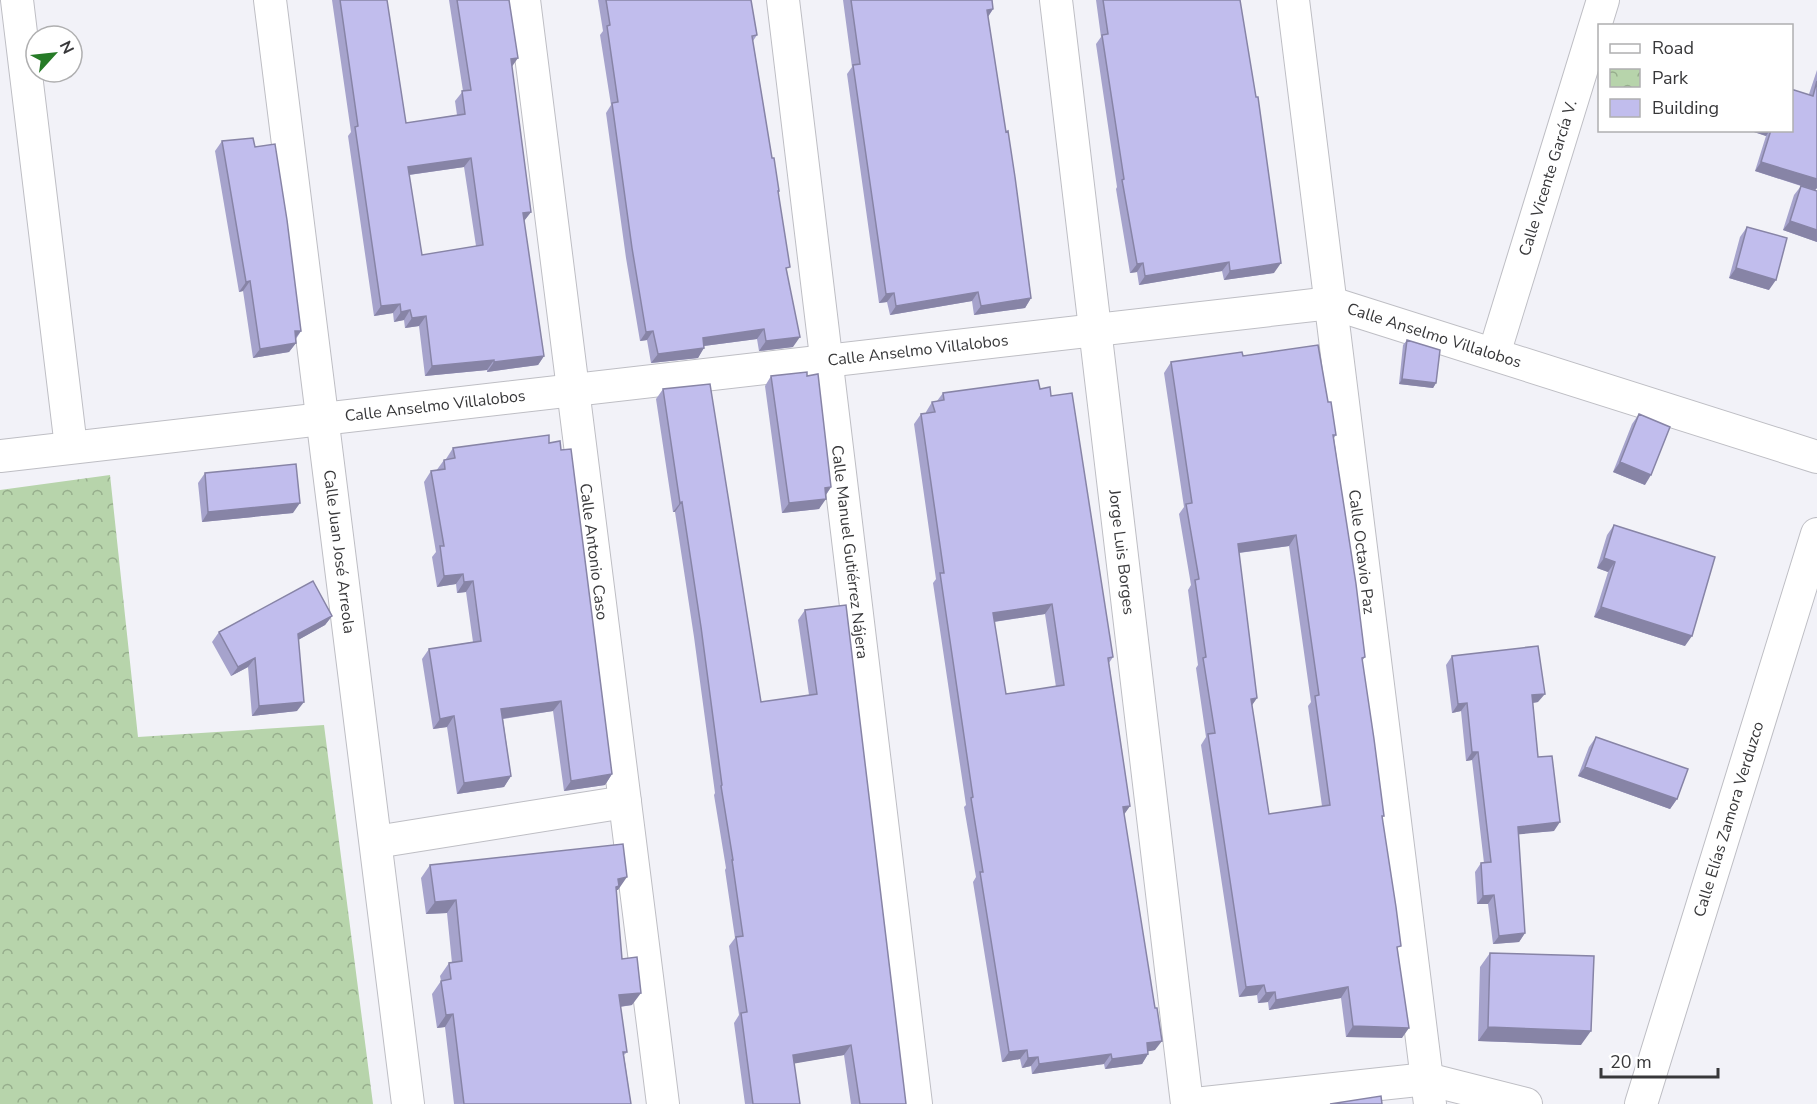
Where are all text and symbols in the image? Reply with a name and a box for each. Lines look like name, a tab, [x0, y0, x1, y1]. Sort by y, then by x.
north arrow	[24, 24, 84, 84]
legend	[1598, 24, 1793, 132]
text: Road	[1652, 36, 1694, 60]
text: N	[54, 37, 79, 58]
text: Park	[1652, 66, 1689, 90]
text: Building	[1652, 96, 1719, 120]
street label: Calle Vicente García V.	[1514, 97, 1583, 259]
street label: Calle Anselmo Villalobos	[1344, 298, 1524, 374]
street label: Calle Anselmo Villalobos	[826, 329, 1009, 372]
street label: Calle Anselmo Villalobos	[344, 385, 527, 427]
street label: Calle Manuel Gutiérrez Nájera	[826, 444, 873, 660]
street label: Calle Juan José Arreola	[318, 468, 360, 635]
street label: Calle Antonio Caso	[574, 482, 613, 621]
street label: Jorge Luis Borges	[1103, 487, 1140, 616]
street label: Calle Octavio Paz	[1343, 488, 1380, 615]
street label: Calle Elías Zamora Verduzco	[1688, 719, 1770, 920]
scale bar	[1601, 1041, 1718, 1079]
text: 20 m	[1610, 1050, 1652, 1074]

